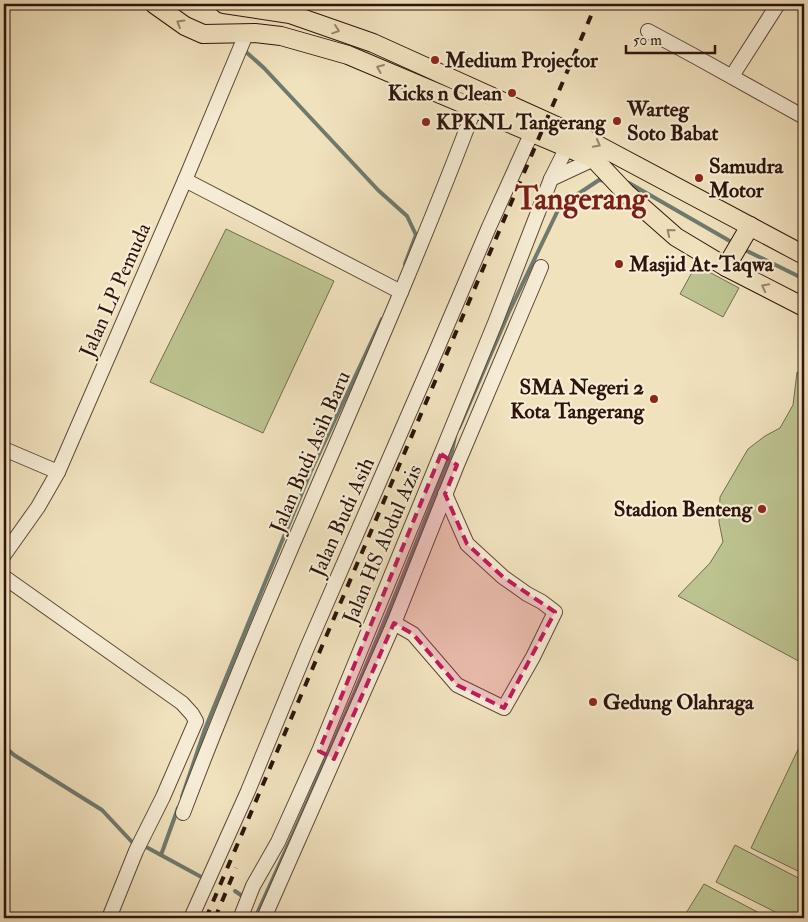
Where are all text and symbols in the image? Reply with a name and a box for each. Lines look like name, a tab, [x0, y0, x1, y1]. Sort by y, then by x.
one-way arrow	[177, 20, 186, 30]
scale bar	[626, 22, 714, 54]
one-way arrow	[331, 24, 340, 34]
text: 50 m	[633, 31, 662, 50]
place label: Medium Projector	[444, 47, 599, 74]
marker: Medium Projector	[429, 54, 441, 66]
one-way arrow	[376, 64, 385, 74]
place label: Kicks n Clean	[388, 80, 502, 107]
marker: Kicks n Clean	[506, 87, 518, 99]
place label: Warteg Soto Babat	[626, 96, 718, 147]
place label: KPKNL Tangerang	[436, 109, 606, 136]
marker: Warteg Soto Babat	[611, 115, 623, 127]
marker: KPKNL Tangerang	[420, 116, 432, 128]
one-way arrow	[592, 138, 601, 148]
place label: Samudra Motor	[708, 153, 784, 204]
marker: Samudra Motor	[693, 172, 705, 184]
district label: Tangerang	[514, 180, 649, 219]
street label: Jalan LP Pemuda	[73, 218, 157, 363]
one-way arrow	[667, 230, 676, 238]
place label: Masjid At-Taqwa	[628, 251, 775, 278]
marker: Masjid At-Taqwa	[613, 258, 625, 270]
one-way arrow	[762, 283, 771, 293]
street label: Jalan Budi Asih Baru	[264, 367, 356, 537]
place label: SMA Negeri 2 Kota Tangerang	[510, 374, 645, 425]
marker: SMA Negeri 2 Kota Tangerang	[648, 393, 660, 405]
street label: Jalan Budi Asih	[304, 453, 380, 581]
street label: Jalan HS Abdul Azis	[336, 461, 428, 629]
place label: Stadion Benteng	[614, 496, 753, 523]
marker: Stadion Benteng	[756, 503, 768, 515]
place label: Gedung Olahraga	[603, 689, 755, 716]
marker: Gedung Olahraga	[587, 696, 599, 708]

